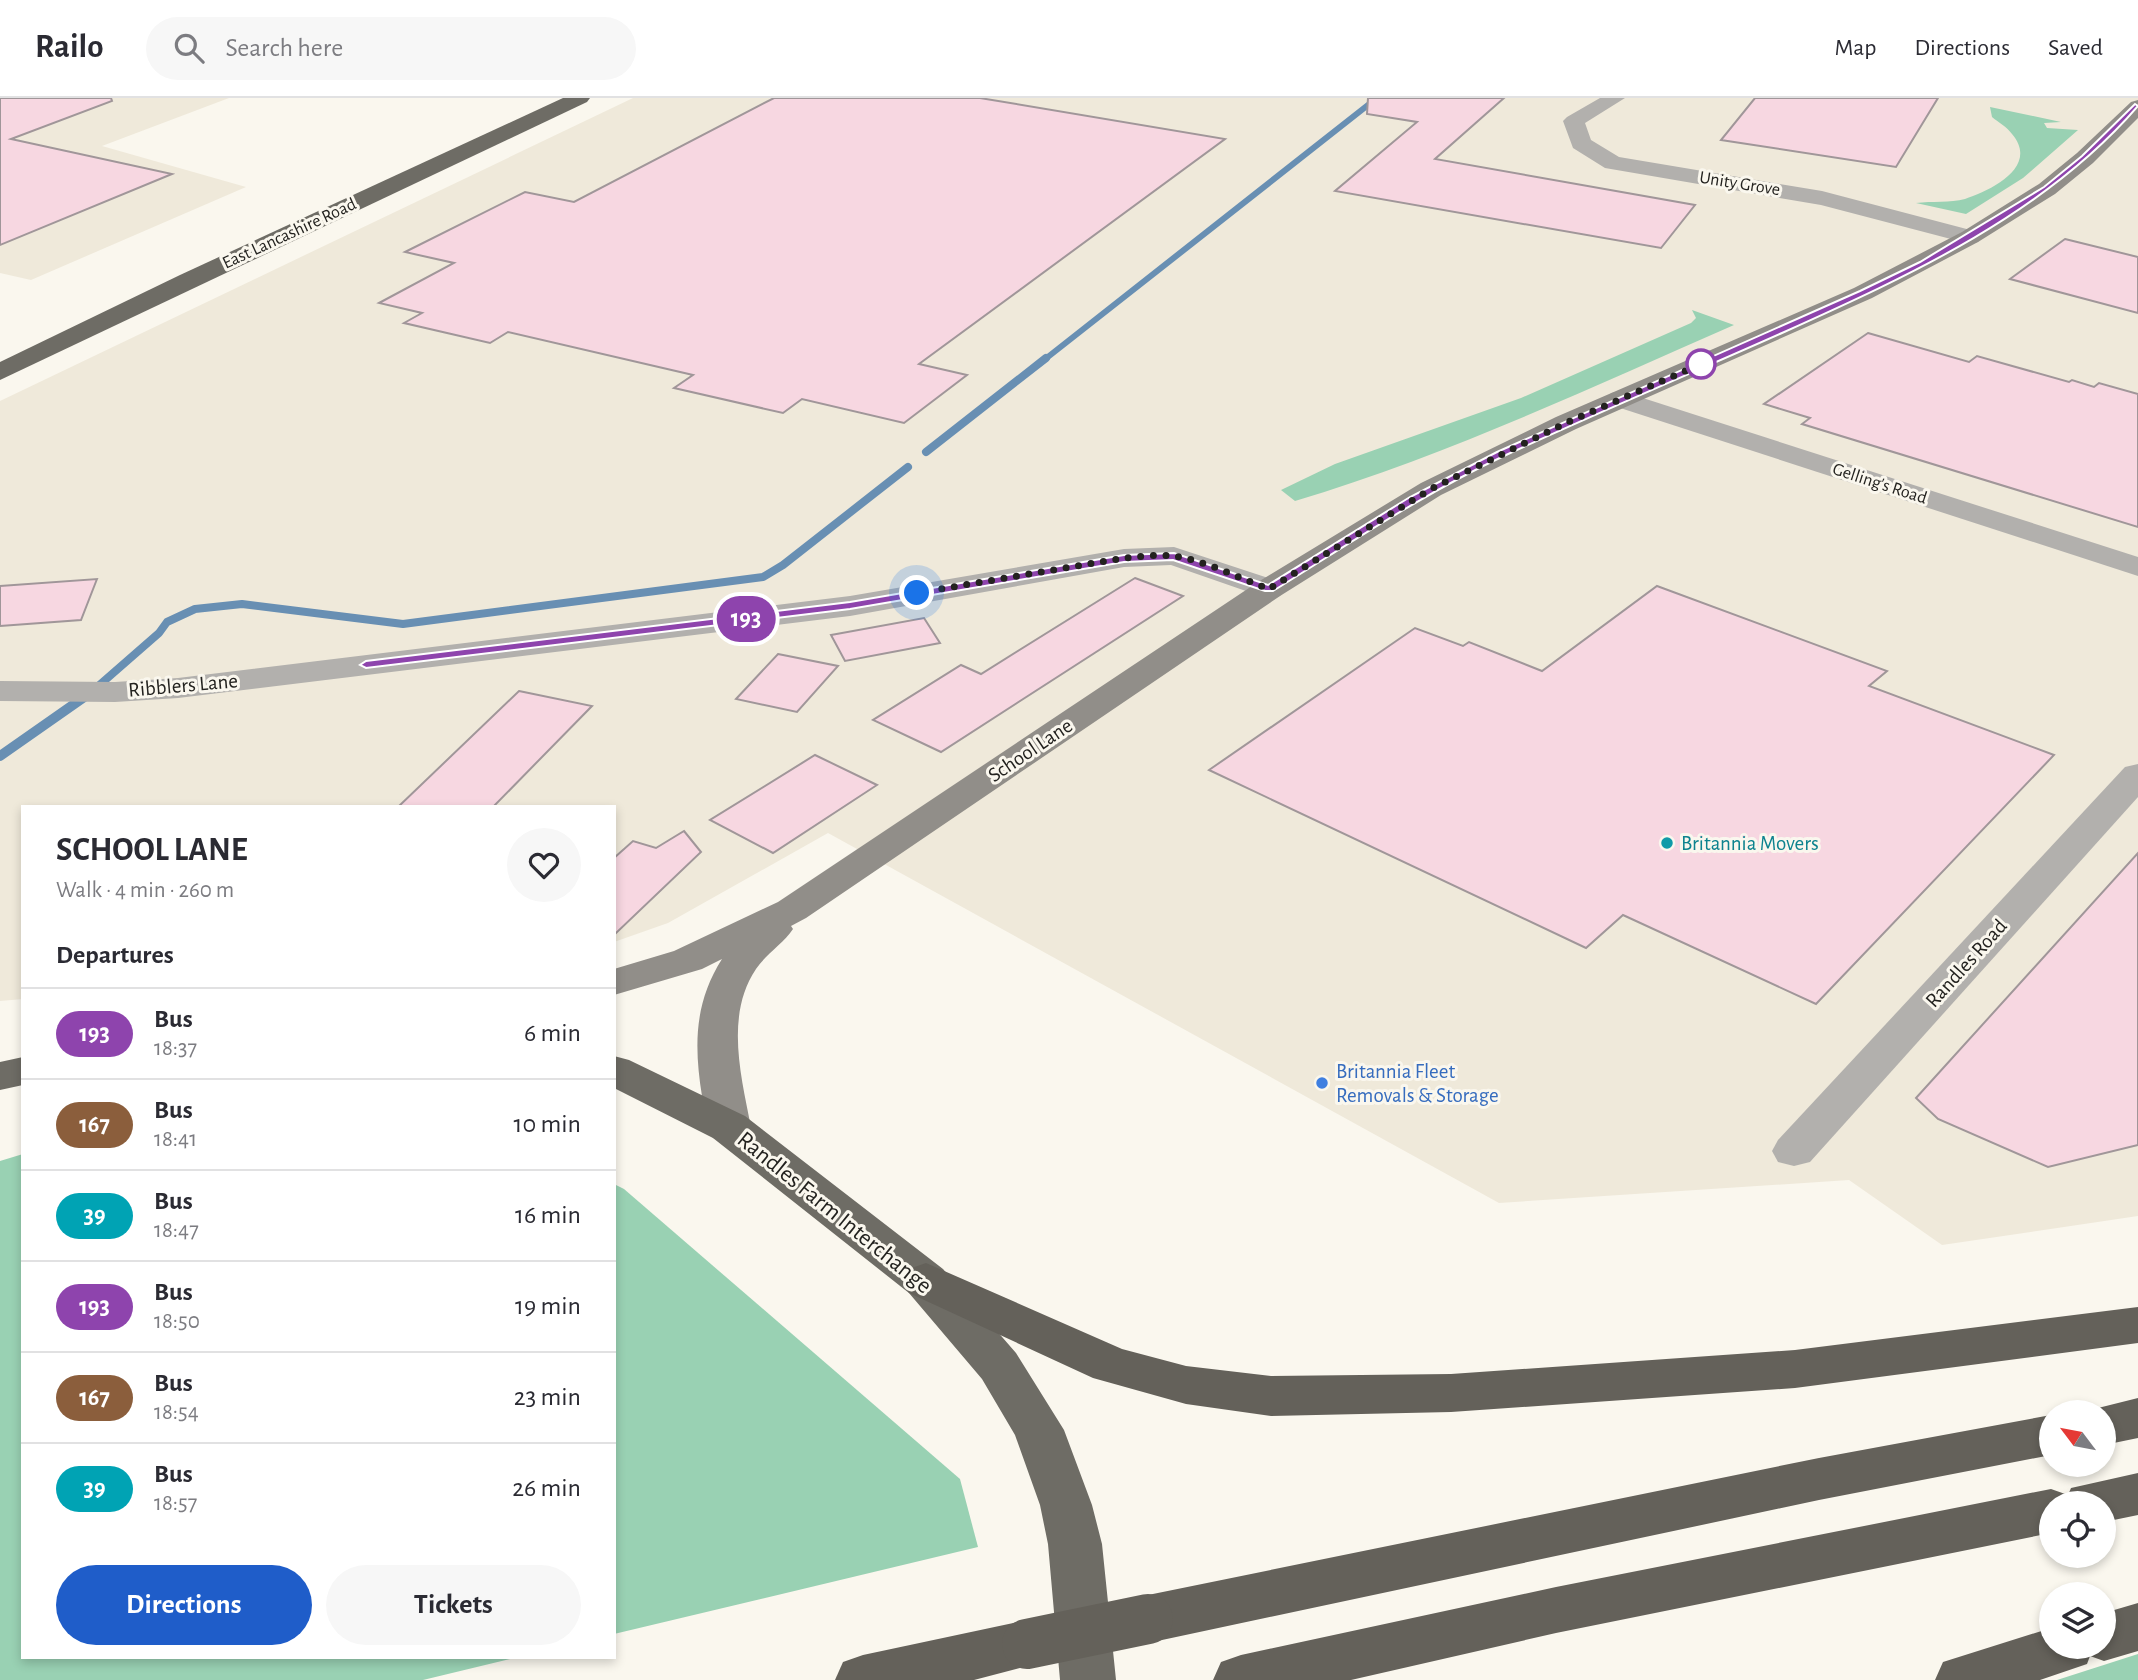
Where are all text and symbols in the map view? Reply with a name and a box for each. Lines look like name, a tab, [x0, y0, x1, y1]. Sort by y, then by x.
search box	[146, 17, 636, 80]
icon: search	[170, 29, 208, 67]
text: Railo	[35, 31, 104, 64]
text: Search here	[226, 35, 343, 61]
text: Map	[1834, 36, 1876, 60]
text: Directions	[1914, 36, 2010, 60]
text: Saved	[2048, 36, 2103, 60]
street label: Unity Grove	[1698, 169, 1781, 199]
street label: East Lancashire Road	[220, 195, 359, 273]
unlabelled marker	[1686, 349, 1716, 379]
street label: Gelling's Road	[1830, 460, 1929, 508]
your location	[899, 575, 934, 610]
line badge: 193	[706, 596, 786, 642]
text: 193	[731, 607, 761, 631]
street label: Ribblers Lane	[127, 670, 239, 701]
street label: School Lane	[984, 715, 1076, 786]
button: heart	[507, 828, 581, 902]
place label: Britannia Movers	[1681, 833, 1819, 854]
text: SCHOOL LANE	[56, 834, 248, 867]
marker: Britannia Movers	[1659, 835, 1675, 851]
text: Walk · 4 min · 260 m	[56, 879, 234, 902]
street label: Randles Road	[1922, 915, 2011, 1011]
text: Departures	[56, 942, 174, 968]
text: Bus	[154, 1006, 193, 1032]
text: 6 min	[524, 1020, 581, 1046]
text: 193	[79, 1022, 110, 1046]
text: 18:37	[154, 1037, 197, 1060]
place label: Britannia Fleet Removals & Storage	[1336, 1061, 1499, 1106]
marker: Britannia Fleet Removals & Storage	[1314, 1075, 1330, 1091]
text: Bus	[154, 1097, 193, 1123]
text: 10 min	[514, 1111, 581, 1137]
text: 167	[79, 1113, 110, 1137]
street label: Randles Farm Interchange	[733, 1127, 936, 1298]
text: 18:41	[154, 1128, 197, 1151]
text: Bus	[154, 1188, 193, 1214]
text: 16 min	[515, 1202, 581, 1228]
text: 39	[84, 1204, 105, 1228]
text: 18:47	[154, 1219, 199, 1242]
text: Bus	[154, 1279, 193, 1305]
text: 19 min	[515, 1293, 581, 1319]
text: 193	[79, 1295, 110, 1319]
text: 18:50	[154, 1310, 200, 1333]
text: Bus	[154, 1370, 193, 1396]
text: 23 min	[514, 1384, 581, 1410]
text: 167	[79, 1386, 110, 1410]
north arrow	[2039, 1400, 2116, 1477]
map controls	[2039, 1400, 2116, 1659]
text: 18:54	[154, 1401, 199, 1424]
text: Bus	[154, 1461, 193, 1487]
text: 26 min	[512, 1475, 581, 1501]
text: 39	[84, 1477, 105, 1501]
button: locate	[2039, 1491, 2116, 1568]
text: 18:57	[154, 1492, 197, 1515]
button: Directions	[56, 1565, 312, 1645]
button: Tickets	[326, 1565, 581, 1645]
button: layers	[2039, 1582, 2116, 1659]

